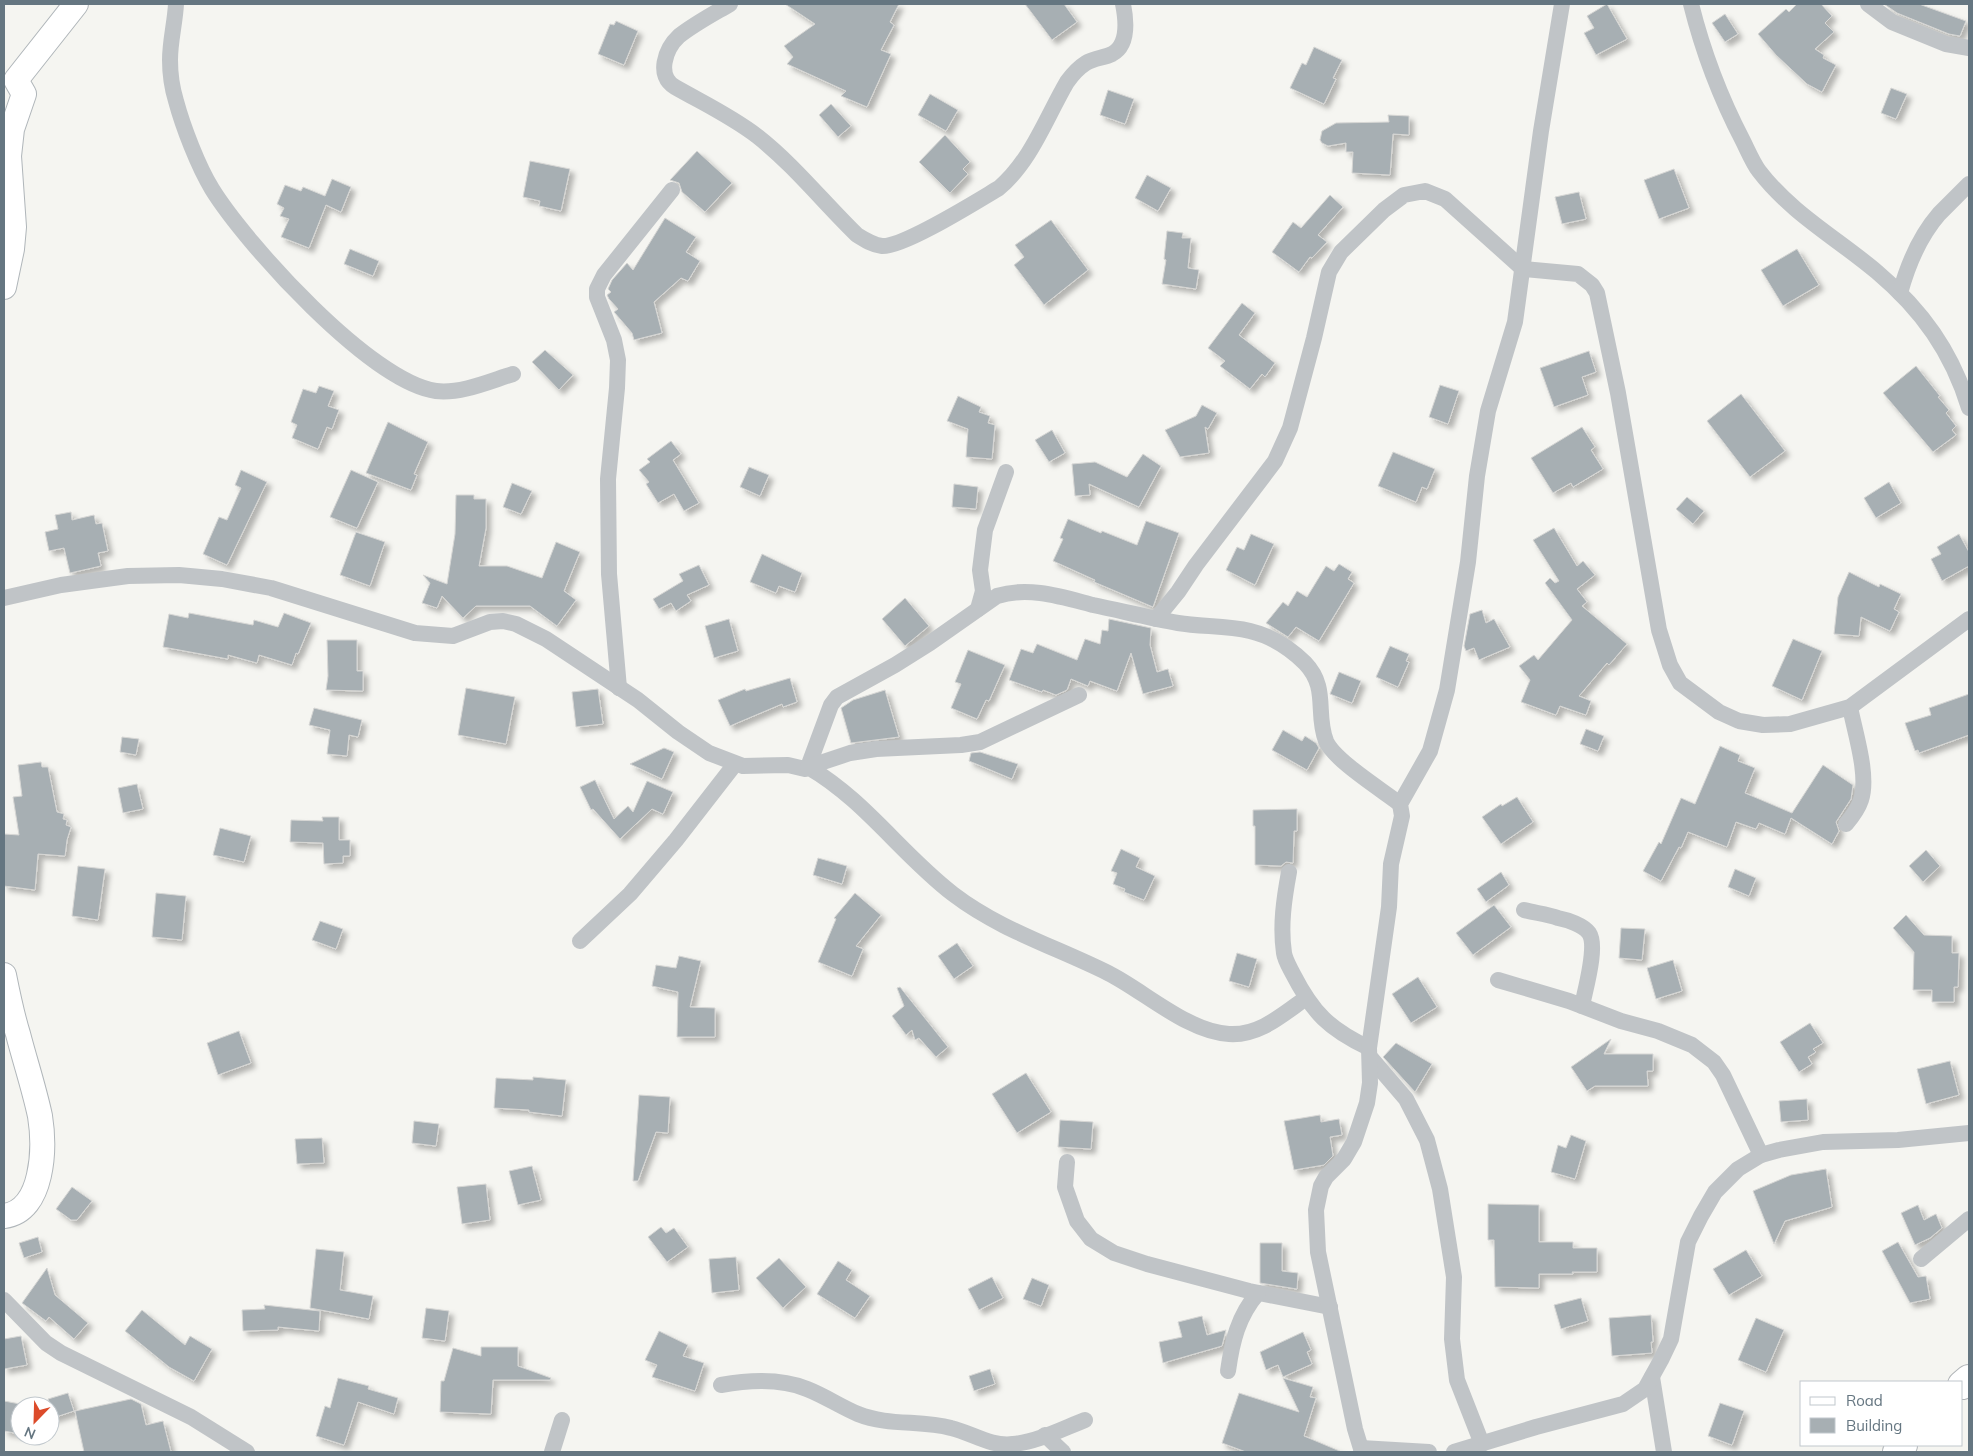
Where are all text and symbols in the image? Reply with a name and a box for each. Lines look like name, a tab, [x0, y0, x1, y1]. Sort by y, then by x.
legend	[1800, 1381, 1963, 1446]
text: Road	[1846, 1391, 1883, 1410]
north arrow	[10, 1396, 60, 1446]
text: Building	[1846, 1416, 1902, 1435]
text: N	[22, 1423, 38, 1443]

